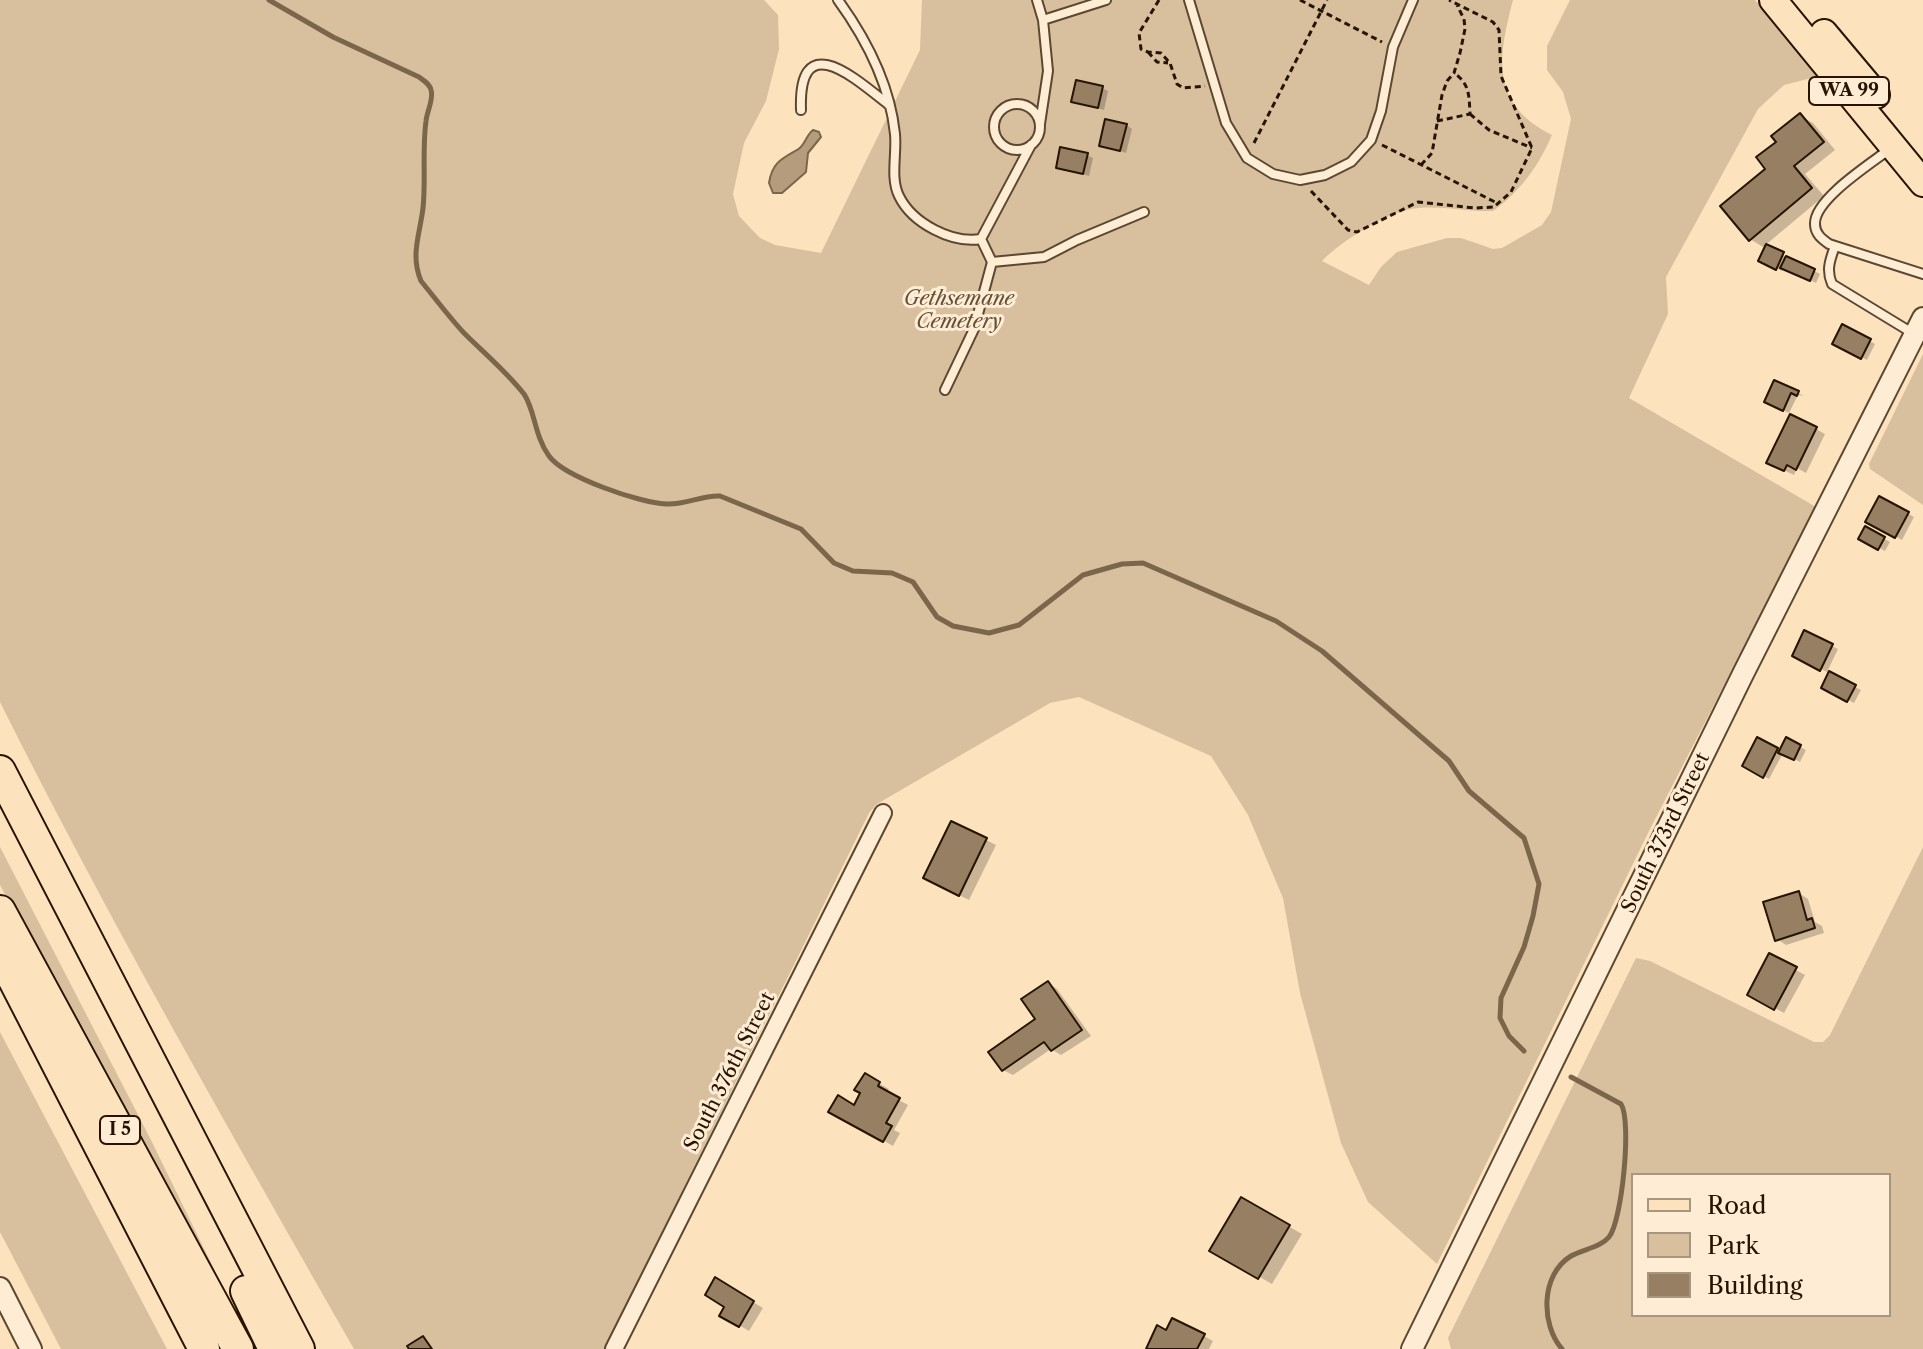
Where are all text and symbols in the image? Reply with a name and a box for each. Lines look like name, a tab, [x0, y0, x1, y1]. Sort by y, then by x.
road number: WA 99	[1809, 77, 1889, 105]
park label: Gethsemane Cemetery	[904, 287, 1014, 334]
street label: South 373rd Street	[1617, 749, 1715, 917]
street label: South 376th Street	[680, 988, 780, 1156]
road number: I 5	[100, 1116, 140, 1144]
legend	[1631, 1173, 1891, 1317]
text: Road	[1707, 1191, 1766, 1220]
text: Park	[1707, 1231, 1759, 1260]
text: Building	[1707, 1271, 1803, 1300]

